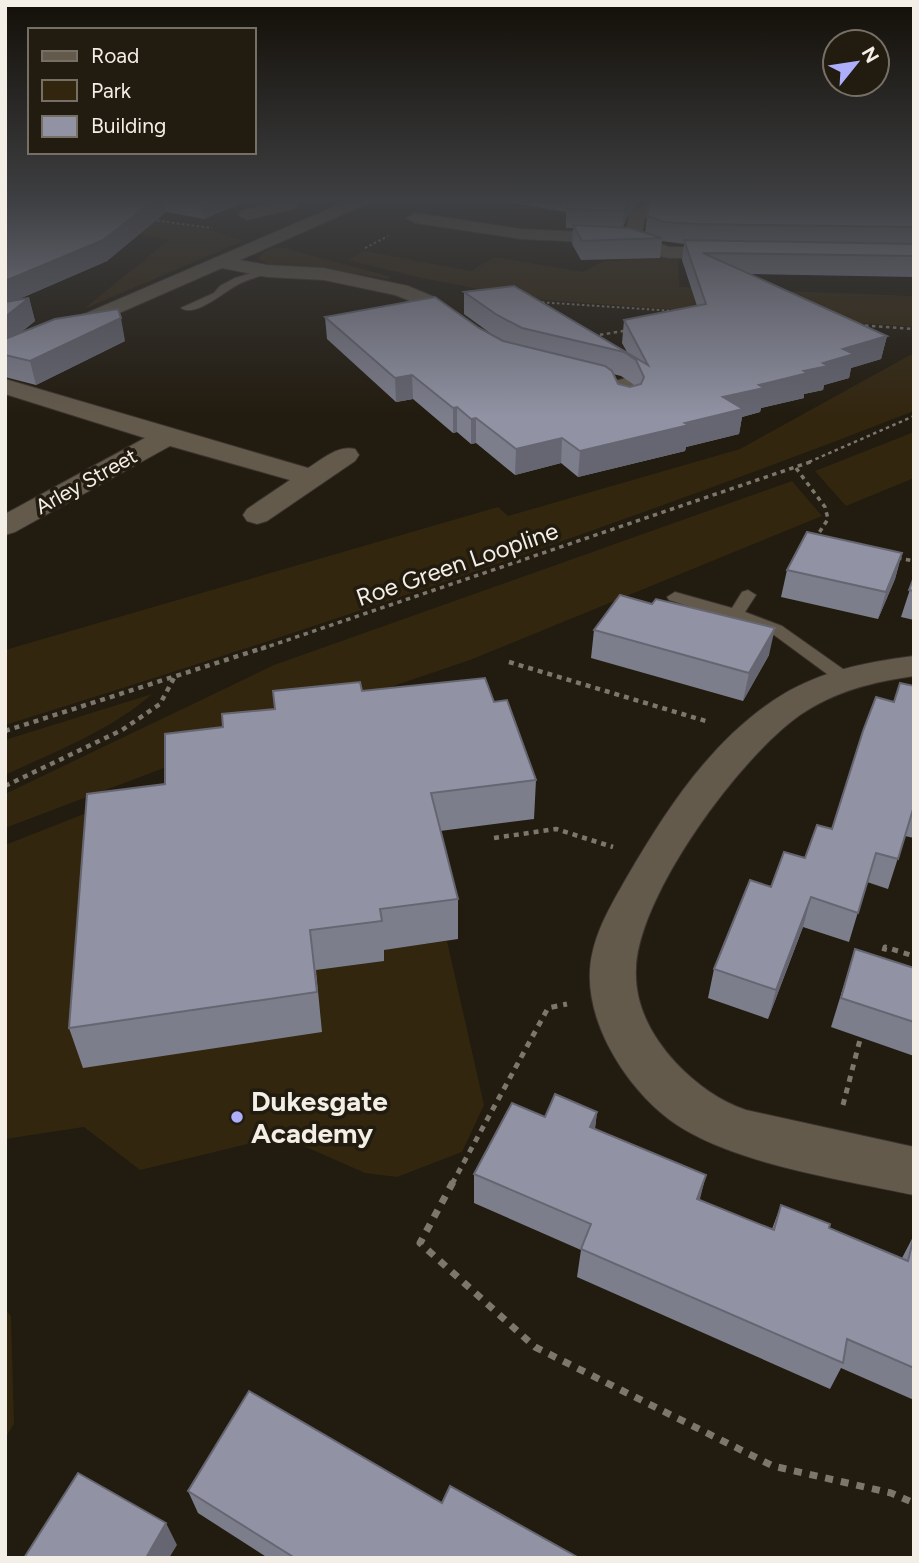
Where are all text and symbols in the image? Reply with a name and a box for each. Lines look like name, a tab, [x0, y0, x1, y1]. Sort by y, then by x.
legend	[28, 28, 256, 154]
north arrow	[821, 28, 891, 98]
text: Road	[91, 43, 139, 68]
text: N	[857, 43, 884, 67]
text: Park	[91, 78, 132, 103]
text: Building	[91, 113, 166, 138]
street label: Arley Street	[31, 443, 141, 519]
street label: Roe Green Loopline	[352, 516, 562, 612]
place label: Dukesgate Academy	[251, 1084, 388, 1150]
marker: Dukesgate Academy	[229, 1109, 245, 1125]

